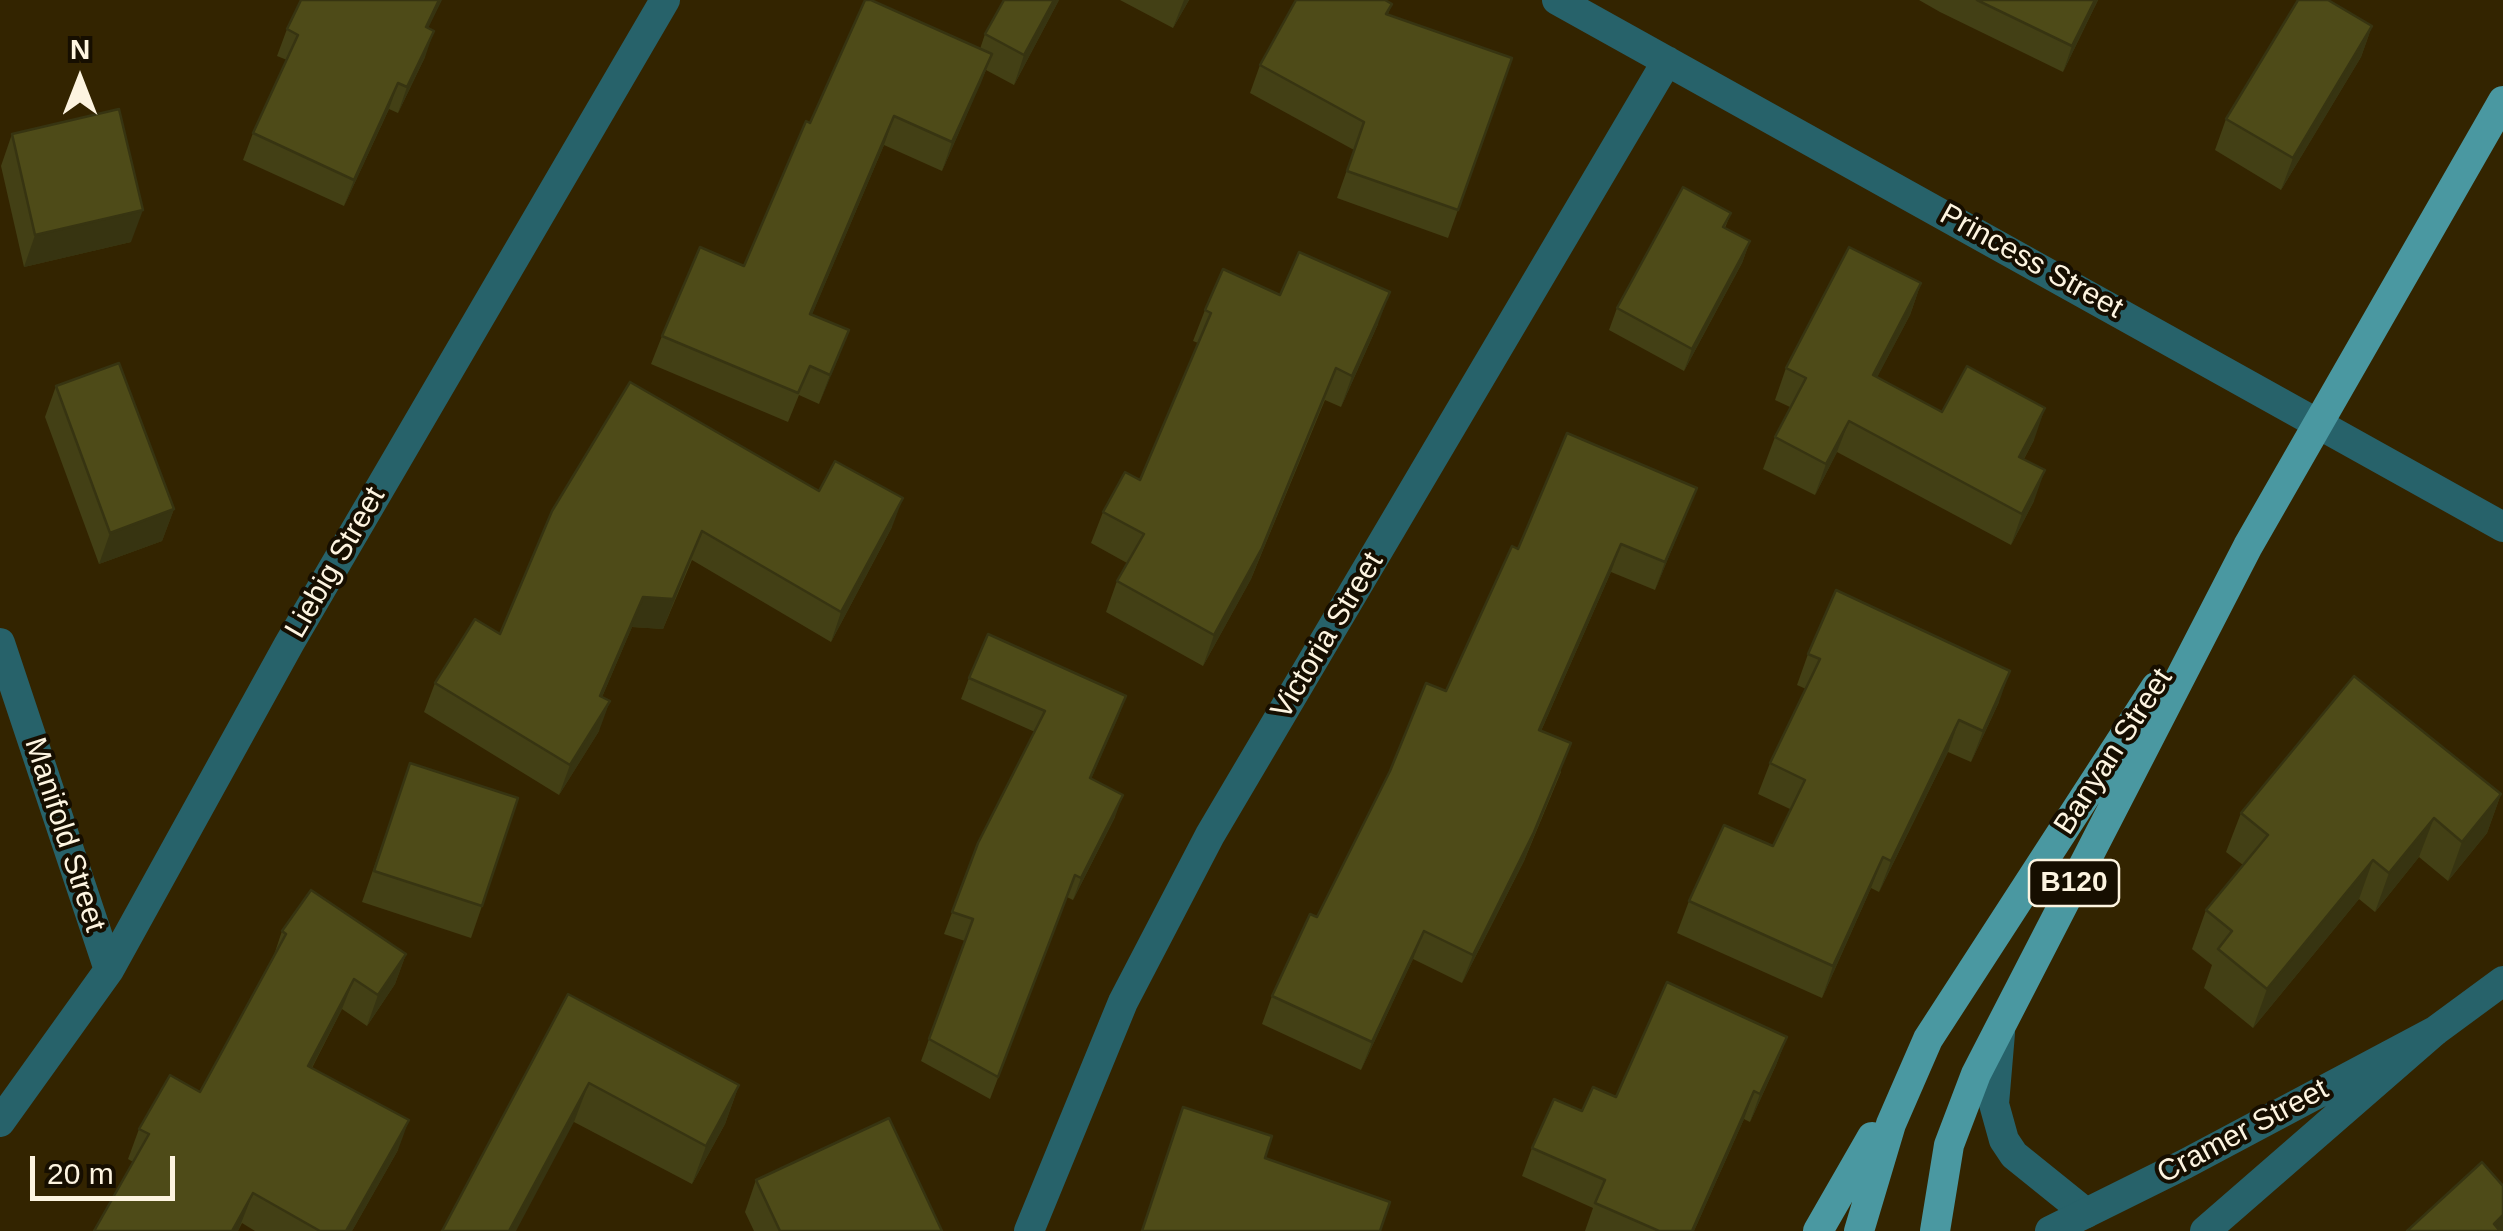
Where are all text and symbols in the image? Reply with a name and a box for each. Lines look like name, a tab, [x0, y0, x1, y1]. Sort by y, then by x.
north arrow	[30, 30, 130, 130]
text: N	[70, 34, 90, 65]
street label: Princess Street	[1933, 197, 2129, 327]
street label: Liebig Street	[278, 481, 394, 645]
street label: Victoria Street	[1264, 546, 1392, 726]
street label: Banyan Street	[2047, 662, 2181, 842]
street label: Manifold Street	[16, 733, 112, 937]
road number: B120	[2029, 860, 2119, 906]
street label: Cramer Street	[2151, 1072, 2335, 1192]
scale bar	[35, 1136, 180, 1198]
text: 20 m	[47, 1157, 114, 1190]

